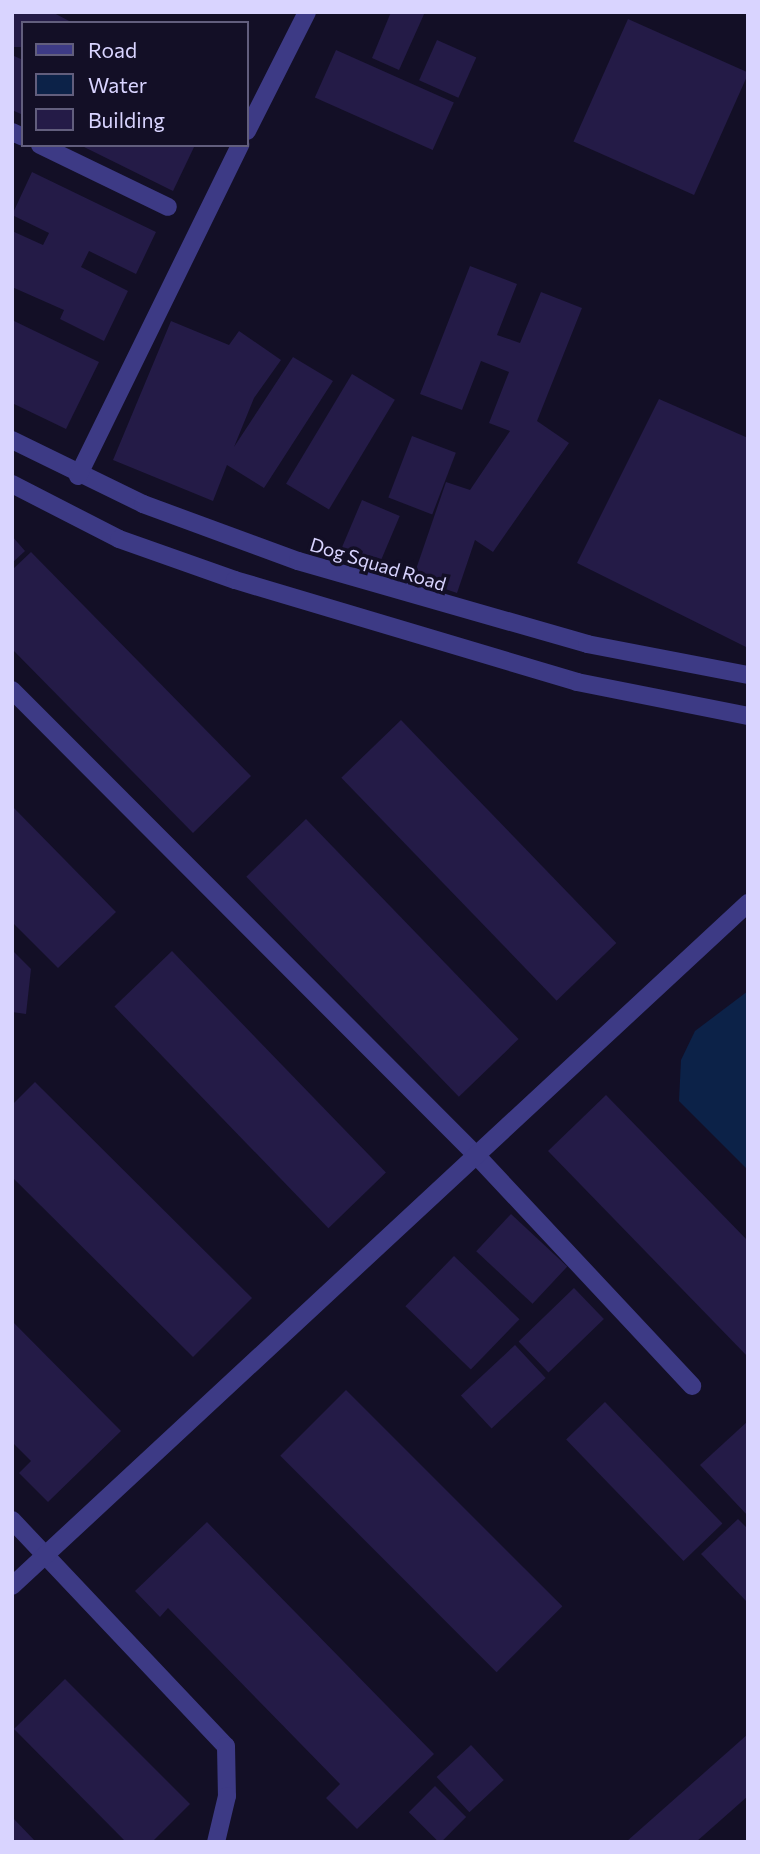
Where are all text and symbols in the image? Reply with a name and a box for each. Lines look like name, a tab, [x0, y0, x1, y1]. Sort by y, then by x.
legend	[21, 21, 248, 147]
text: Road	[88, 37, 137, 62]
text: Water	[88, 72, 147, 97]
text: Building	[88, 107, 165, 132]
street label: Dog Squad Road	[307, 532, 449, 596]

